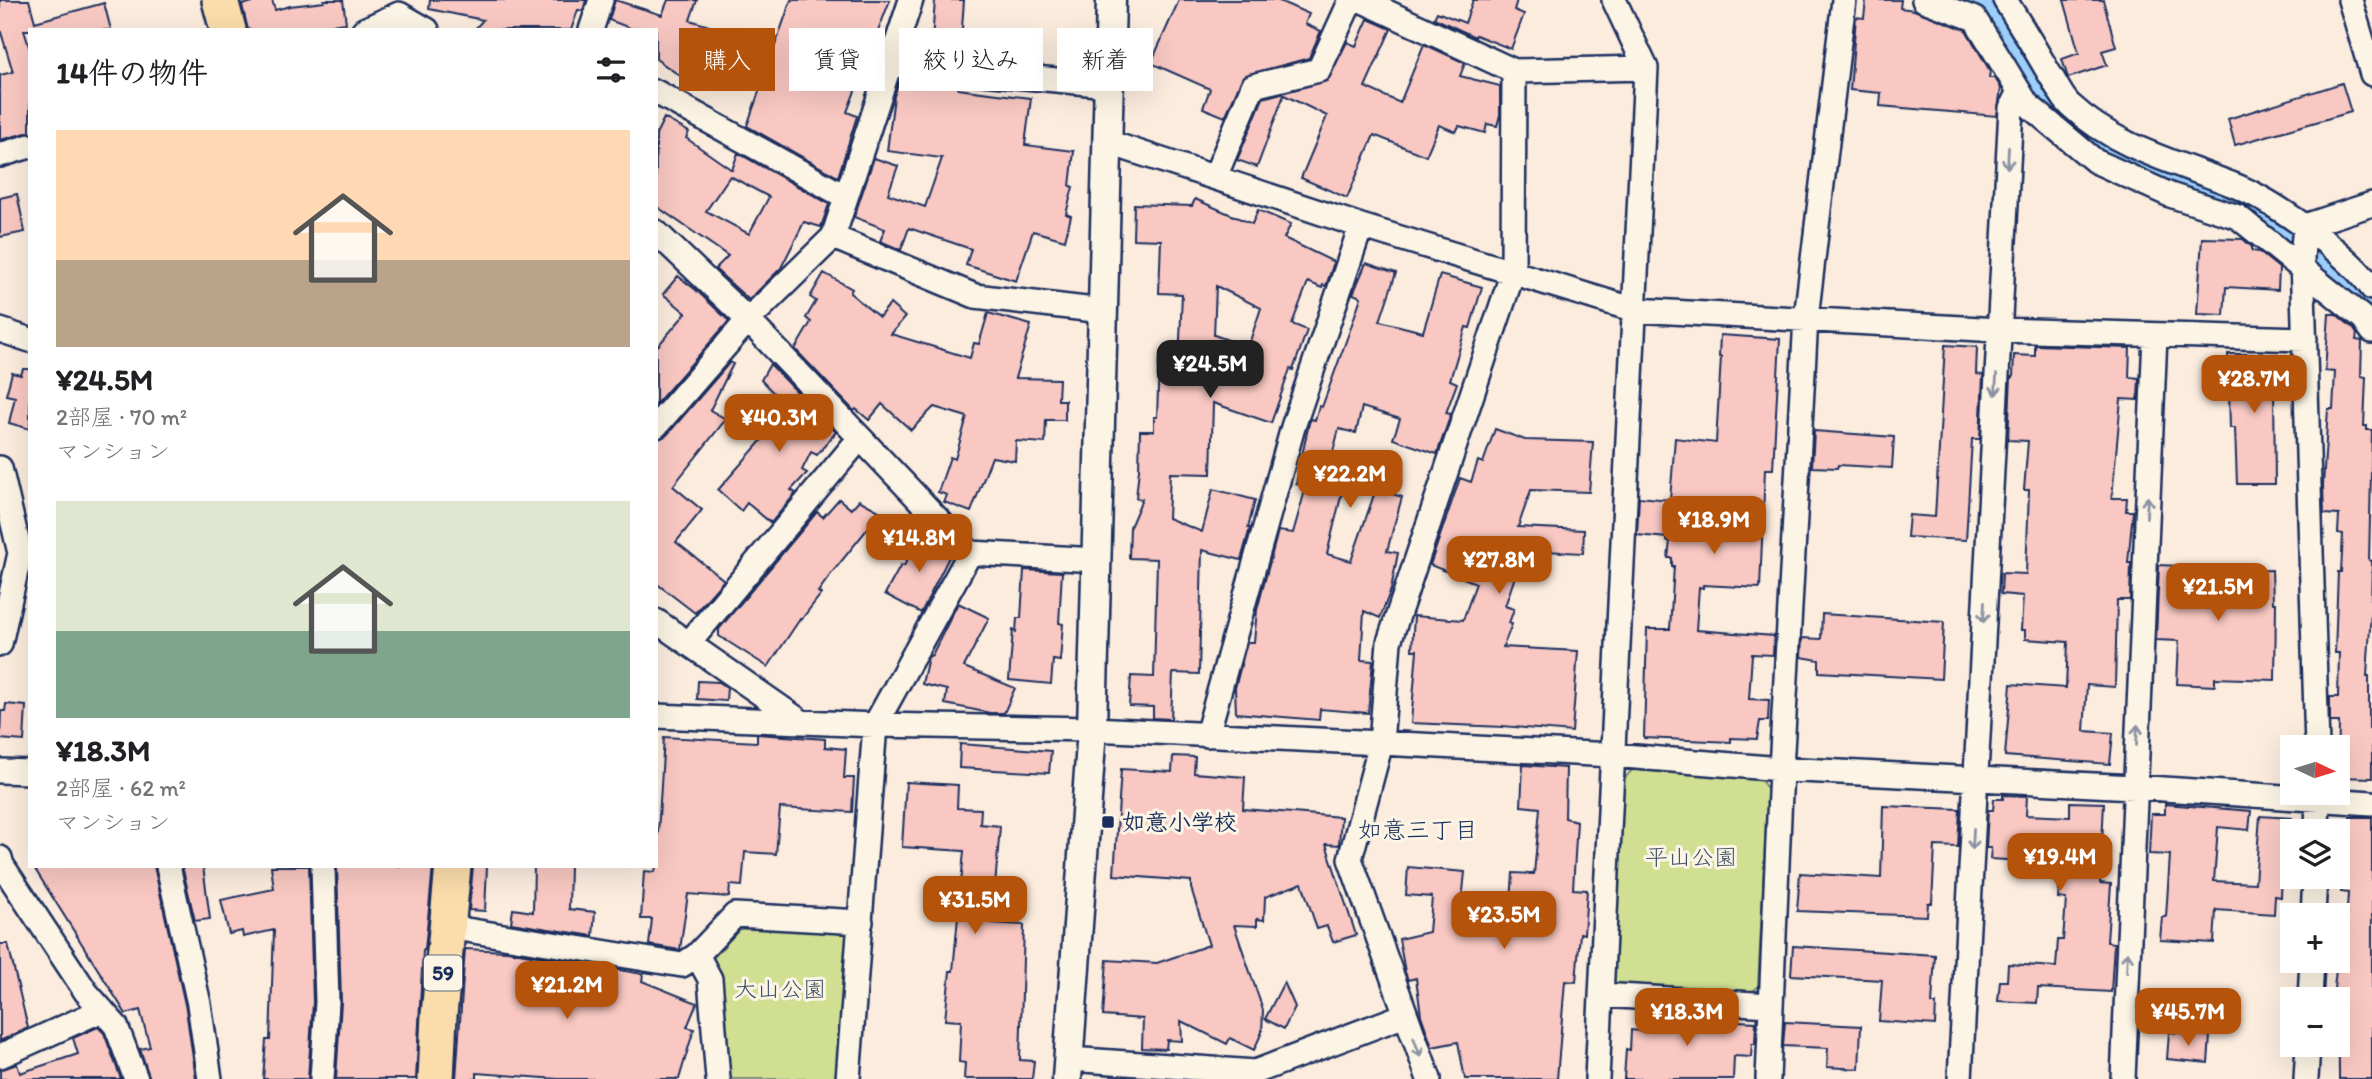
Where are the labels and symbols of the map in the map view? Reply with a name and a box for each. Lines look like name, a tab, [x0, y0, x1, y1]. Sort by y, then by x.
one-way arrow	[2002, 146, 2015, 169]
pin: ¥24.5M	[1153, 340, 1267, 400]
pin: ¥28.7M	[2197, 356, 2311, 415]
one-way arrow	[1989, 373, 2002, 396]
pin: ¥40.3M	[722, 394, 836, 454]
pin: ¥22.2M	[1293, 450, 1407, 510]
pin: ¥18.9M	[1657, 496, 1771, 556]
one-way arrow	[2141, 496, 2154, 519]
pin: ¥14.8M	[862, 514, 976, 574]
pin: ¥27.8M	[1442, 536, 1556, 596]
pin: ¥21.5M	[2161, 564, 2275, 623]
one-way arrow	[1978, 600, 1991, 623]
one-way arrow	[2130, 723, 2143, 746]
north arrow	[2280, 735, 2350, 805]
place label: 如意小学校	[1122, 808, 1237, 836]
marker: 如意小学校	[1100, 814, 1116, 830]
district label: 如意三丁目	[1358, 815, 1478, 844]
one-way arrow	[1966, 827, 1979, 850]
pin: ¥19.4M	[2003, 834, 2117, 893]
park label: 平山公園	[1645, 843, 1737, 871]
pin: ¥31.5M	[918, 876, 1032, 936]
pin: ¥23.5M	[1447, 892, 1561, 951]
one-way arrow	[2121, 951, 2134, 974]
road number: 59	[424, 956, 462, 990]
pin: ¥21.2M	[510, 962, 624, 1021]
park label: 大山公園	[734, 975, 826, 1003]
pin: ¥18.3M	[1630, 988, 1744, 1048]
pin: ¥45.7M	[2131, 988, 2245, 1048]
one-way arrow	[1411, 1035, 1424, 1057]

